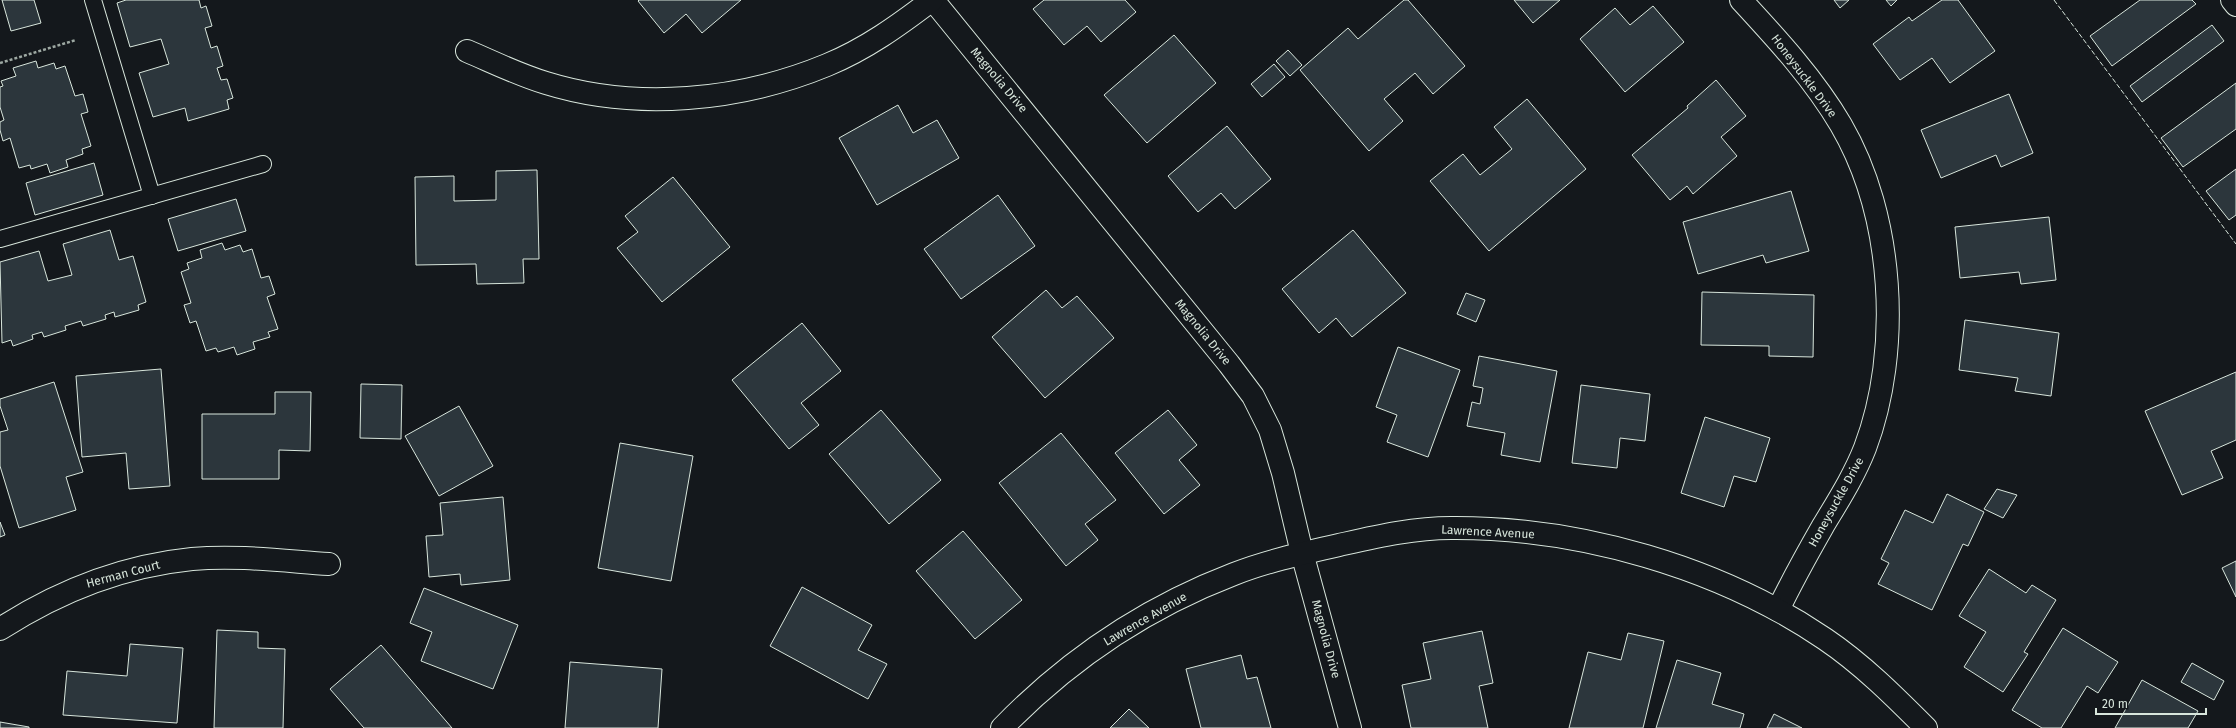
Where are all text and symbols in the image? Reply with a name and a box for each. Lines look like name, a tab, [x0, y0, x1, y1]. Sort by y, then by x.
street label: Honeysuckle Drive	[1768, 32, 1840, 120]
street label: Magnolia Drive	[968, 45, 1030, 115]
street label: Magnolia Drive	[1172, 296, 1234, 368]
street label: Honeysuckle Drive	[1806, 455, 1866, 549]
street label: Lawrence Avenue	[1441, 523, 1535, 541]
street label: Herman Court	[85, 557, 162, 591]
street label: Lawrence Avenue	[1101, 589, 1189, 649]
street label: Magnolia Drive	[1309, 598, 1343, 680]
scale bar	[2096, 690, 2206, 716]
text: 20 m	[2102, 697, 2128, 711]

